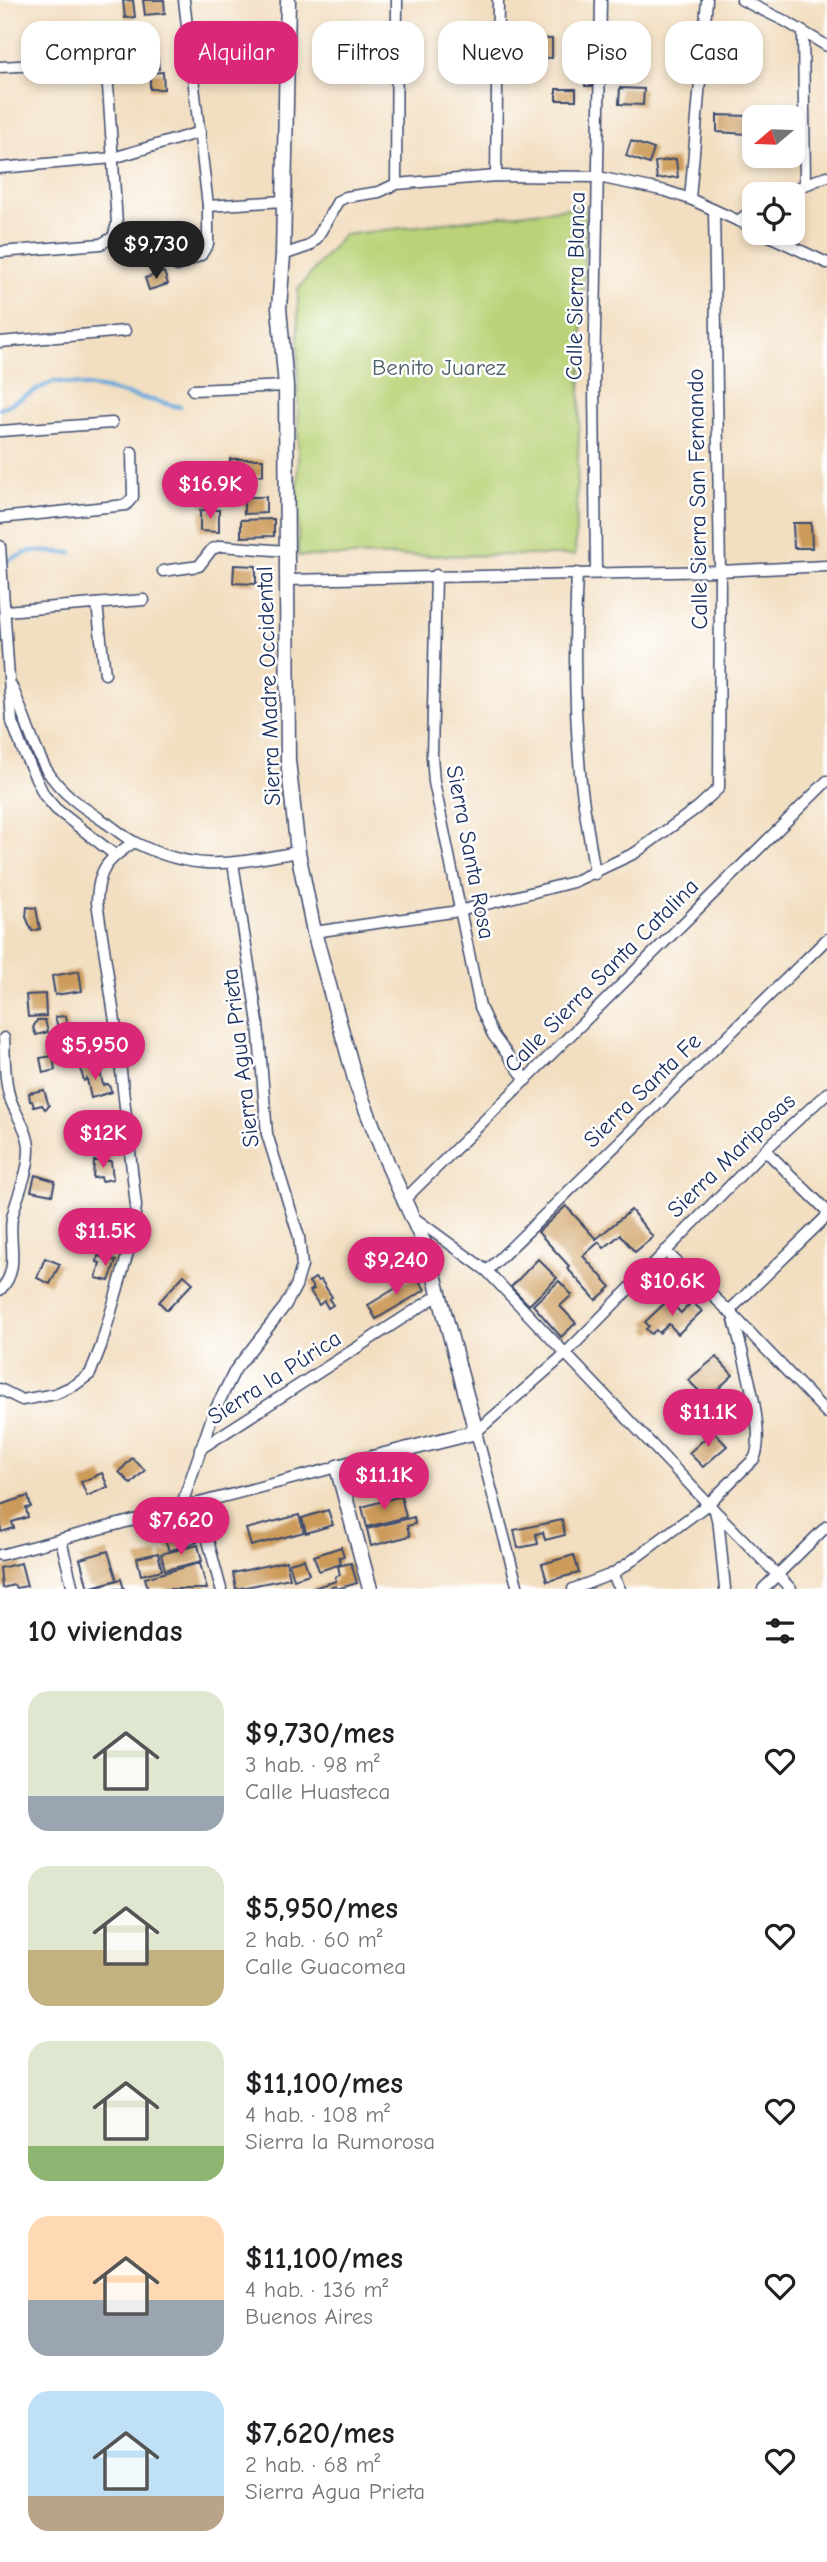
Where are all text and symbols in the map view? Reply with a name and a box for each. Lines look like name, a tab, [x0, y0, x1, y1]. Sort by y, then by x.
chip: Comprar	[21, 21, 160, 84]
chip: Alquilar	[174, 21, 298, 84]
chip: Filtros	[312, 21, 424, 84]
chip: Nuevo	[438, 21, 548, 84]
chip: Piso	[562, 21, 651, 84]
chip: Casa	[665, 21, 763, 84]
north arrow	[742, 105, 805, 168]
map controls	[742, 105, 805, 245]
button: locate	[742, 182, 805, 245]
street label: Calle Sierra Blanca	[560, 191, 591, 381]
pin: $9,730	[99, 222, 213, 281]
text: $9,730	[123, 230, 189, 257]
park label: Benito Juarez	[372, 354, 506, 381]
street label: Calle Sierra San Fernando	[682, 368, 713, 630]
pin: $16.9K	[153, 462, 267, 521]
text: $16.9K	[178, 470, 242, 497]
street label: Sierra Madre Occidental	[251, 566, 286, 806]
street label: Sierra Santa Rosa	[440, 763, 501, 941]
street label: Calle Sierra Santa Catalina	[499, 873, 704, 1078]
street label: Sierra Agua Prieta	[216, 967, 265, 1149]
pin: $5,950	[38, 1023, 152, 1082]
street label: Sierra Santa Fe	[578, 1027, 707, 1153]
text: $5,950	[61, 1031, 129, 1058]
street label: Sierra Mariposas	[662, 1087, 801, 1223]
pin: $12K	[62, 1110, 144, 1170]
text: $12K	[79, 1119, 127, 1146]
pin: $11.5K	[48, 1208, 162, 1268]
text: $11.5K	[74, 1217, 136, 1244]
pin: $9,240	[339, 1238, 453, 1297]
text: $9,240	[364, 1246, 428, 1273]
pin: $10.6K	[615, 1258, 729, 1318]
text: $10.6K	[639, 1267, 705, 1294]
street label: Sierra la Púrica	[203, 1324, 346, 1430]
pin: $11.1K	[651, 1390, 765, 1449]
text: $11.1K	[679, 1398, 737, 1425]
pin: $11.1K	[327, 1452, 441, 1512]
text: $11.1K	[355, 1461, 413, 1488]
pin: $7,620	[124, 1498, 238, 1557]
text: $7,620	[148, 1506, 214, 1533]
icon: filters	[761, 1612, 799, 1650]
text: 10 viviendas	[28, 1614, 182, 1649]
text: $9,730/mes	[245, 1716, 394, 1751]
icon: home	[84, 1719, 168, 1803]
icon: heart	[761, 1742, 799, 1780]
text: 3 hab. · 98 m²	[245, 1751, 380, 1778]
text: Calle Huasteca	[245, 1778, 390, 1805]
text: $5,950/mes	[245, 1891, 398, 1926]
icon: home	[84, 1894, 168, 1978]
icon: heart	[761, 1917, 799, 1955]
text: 2 hab. · 60 m²	[245, 1926, 382, 1953]
text: Calle Guacomea	[245, 1953, 406, 1980]
text: $11,100/mes	[245, 2066, 403, 2101]
icon: home	[84, 2069, 168, 2153]
icon: heart	[761, 2092, 799, 2130]
text: 4 hab. · 108 m²	[245, 2101, 390, 2128]
text: Sierra la Rumorosa	[245, 2128, 435, 2155]
text: $11,100/mes	[245, 2241, 403, 2276]
icon: home	[84, 2244, 168, 2328]
icon: heart	[761, 2267, 799, 2305]
text: 4 hab. · 136 m²	[245, 2276, 388, 2303]
text: Buenos Aires	[245, 2303, 373, 2330]
text: $7,620/mes	[245, 2416, 395, 2451]
icon: home	[84, 2419, 168, 2503]
icon: heart	[761, 2442, 799, 2480]
text: 2 hab. · 68 m²	[245, 2451, 380, 2478]
text: Sierra Agua Prieta	[245, 2478, 425, 2505]

